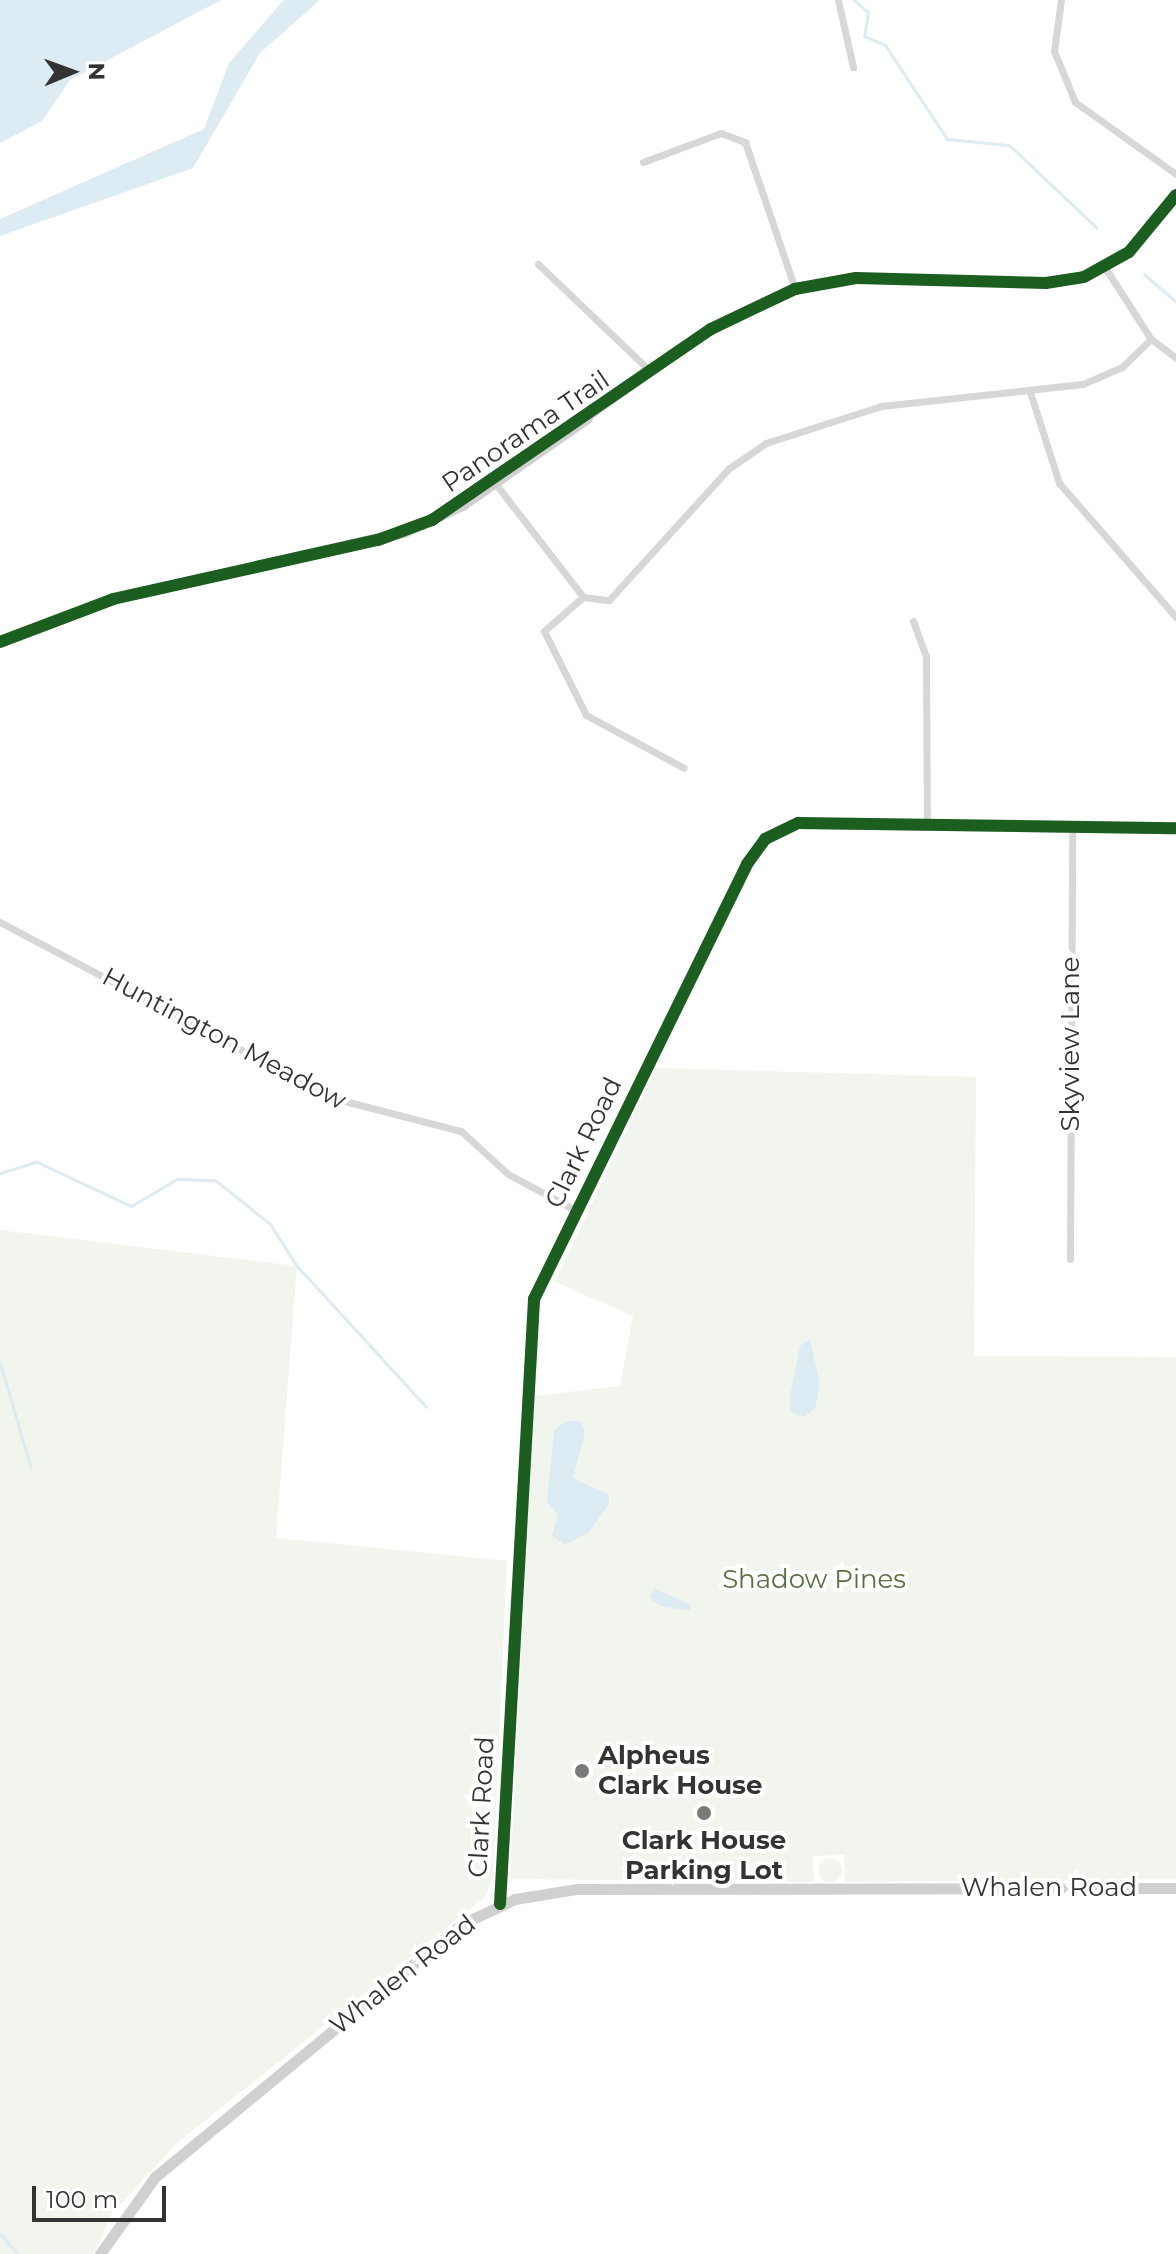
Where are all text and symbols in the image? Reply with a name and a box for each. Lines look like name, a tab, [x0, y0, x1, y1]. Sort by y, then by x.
north arrow	[32, 32, 112, 112]
text: N	[83, 62, 110, 81]
street label: Panorama Trail	[436, 364, 616, 500]
street label: Skyview Lane	[1055, 957, 1087, 1131]
street label: Huntington Meadow	[97, 961, 351, 1117]
street label: Clark Road	[539, 1073, 629, 1213]
park label: Shadow Pines	[722, 1564, 906, 1596]
street label: Clark Road	[463, 1736, 501, 1878]
place label: Alpheus Clark House	[598, 1740, 762, 1802]
marker: Alpheus Clark House	[573, 1762, 591, 1780]
marker: Clark House Parking Lot	[695, 1804, 713, 1822]
place label: Clark House Parking Lot	[622, 1825, 786, 1886]
street label: Whalen Road	[961, 1872, 1137, 1904]
street label: Whalen Road	[324, 1908, 482, 2042]
scale bar	[36, 2170, 170, 2220]
text: 100 m	[46, 2185, 118, 2214]

